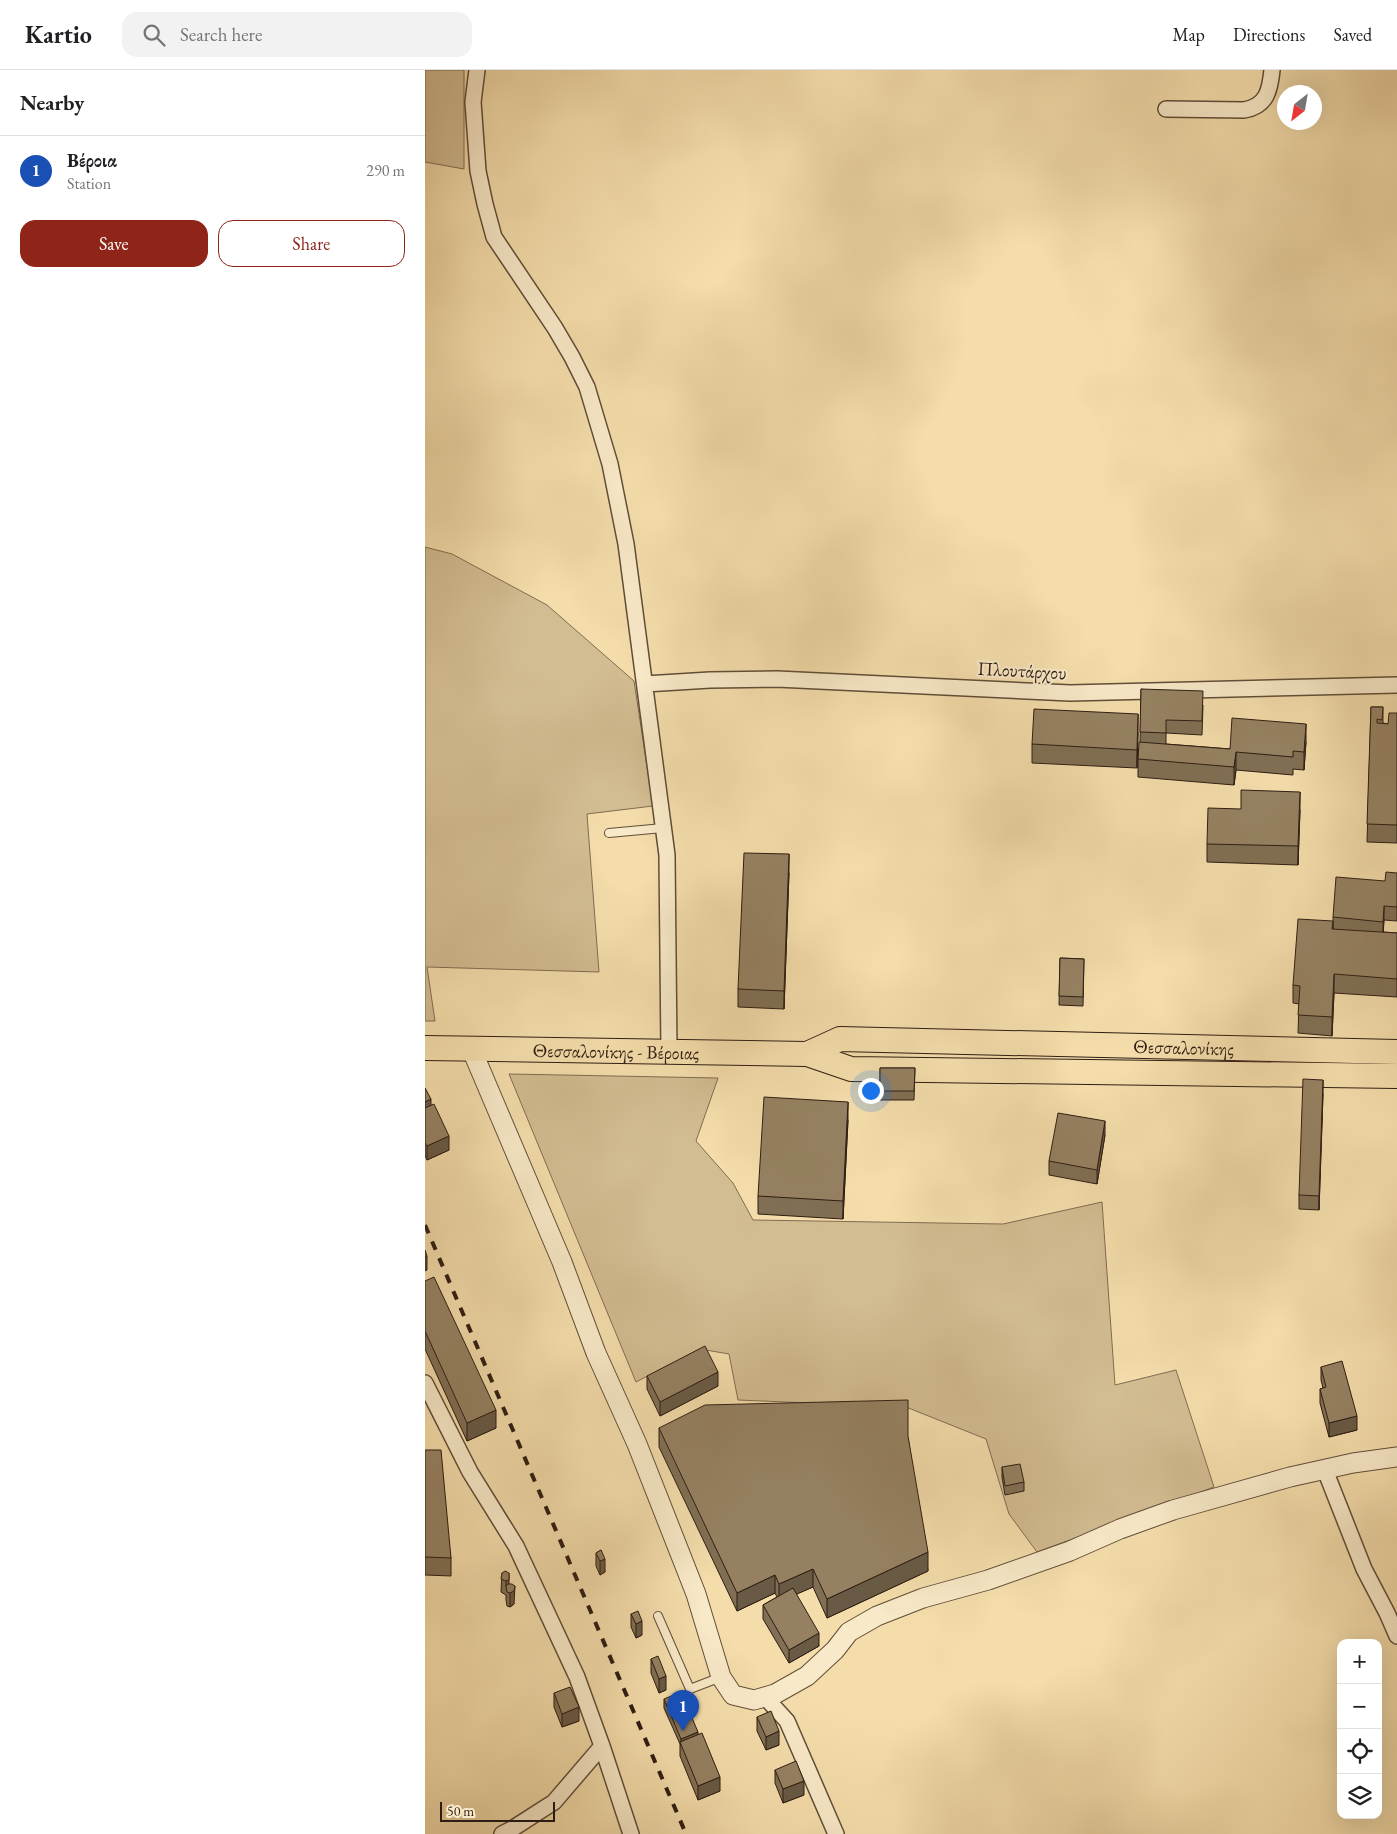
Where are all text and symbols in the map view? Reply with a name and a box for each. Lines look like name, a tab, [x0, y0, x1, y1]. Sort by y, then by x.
search box	[122, 12, 472, 57]
text: Kartio	[25, 19, 92, 50]
icon: search	[140, 21, 168, 49]
text: Search here	[180, 22, 262, 47]
text: Map	[1173, 23, 1205, 46]
text: Directions	[1233, 23, 1305, 46]
text: Saved	[1333, 23, 1372, 46]
north arrow	[1277, 85, 1322, 130]
text: Nearby	[20, 89, 84, 116]
text: Βέροια	[67, 148, 117, 173]
text: 1	[32, 160, 40, 181]
text: 290 m	[366, 160, 405, 181]
text: Station	[67, 173, 111, 194]
button: Save	[20, 220, 208, 267]
button: Share	[218, 220, 405, 267]
street label: Πλουτάρχου	[977, 656, 1067, 685]
street label: Θεσσαλονίκης	[1133, 1034, 1234, 1061]
street label: Θεσσαλονίκης - Βέροιας	[532, 1038, 699, 1065]
your location	[858, 1078, 884, 1104]
map controls	[1337, 1639, 1382, 1819]
button: +	[1337, 1639, 1382, 1684]
button: −	[1337, 1684, 1382, 1729]
pin: 1	[667, 1690, 699, 1731]
button: locate	[1337, 1729, 1382, 1774]
button: layers	[1337, 1774, 1382, 1819]
scale bar	[440, 1799, 555, 1822]
text: 50 m	[447, 1802, 474, 1820]

